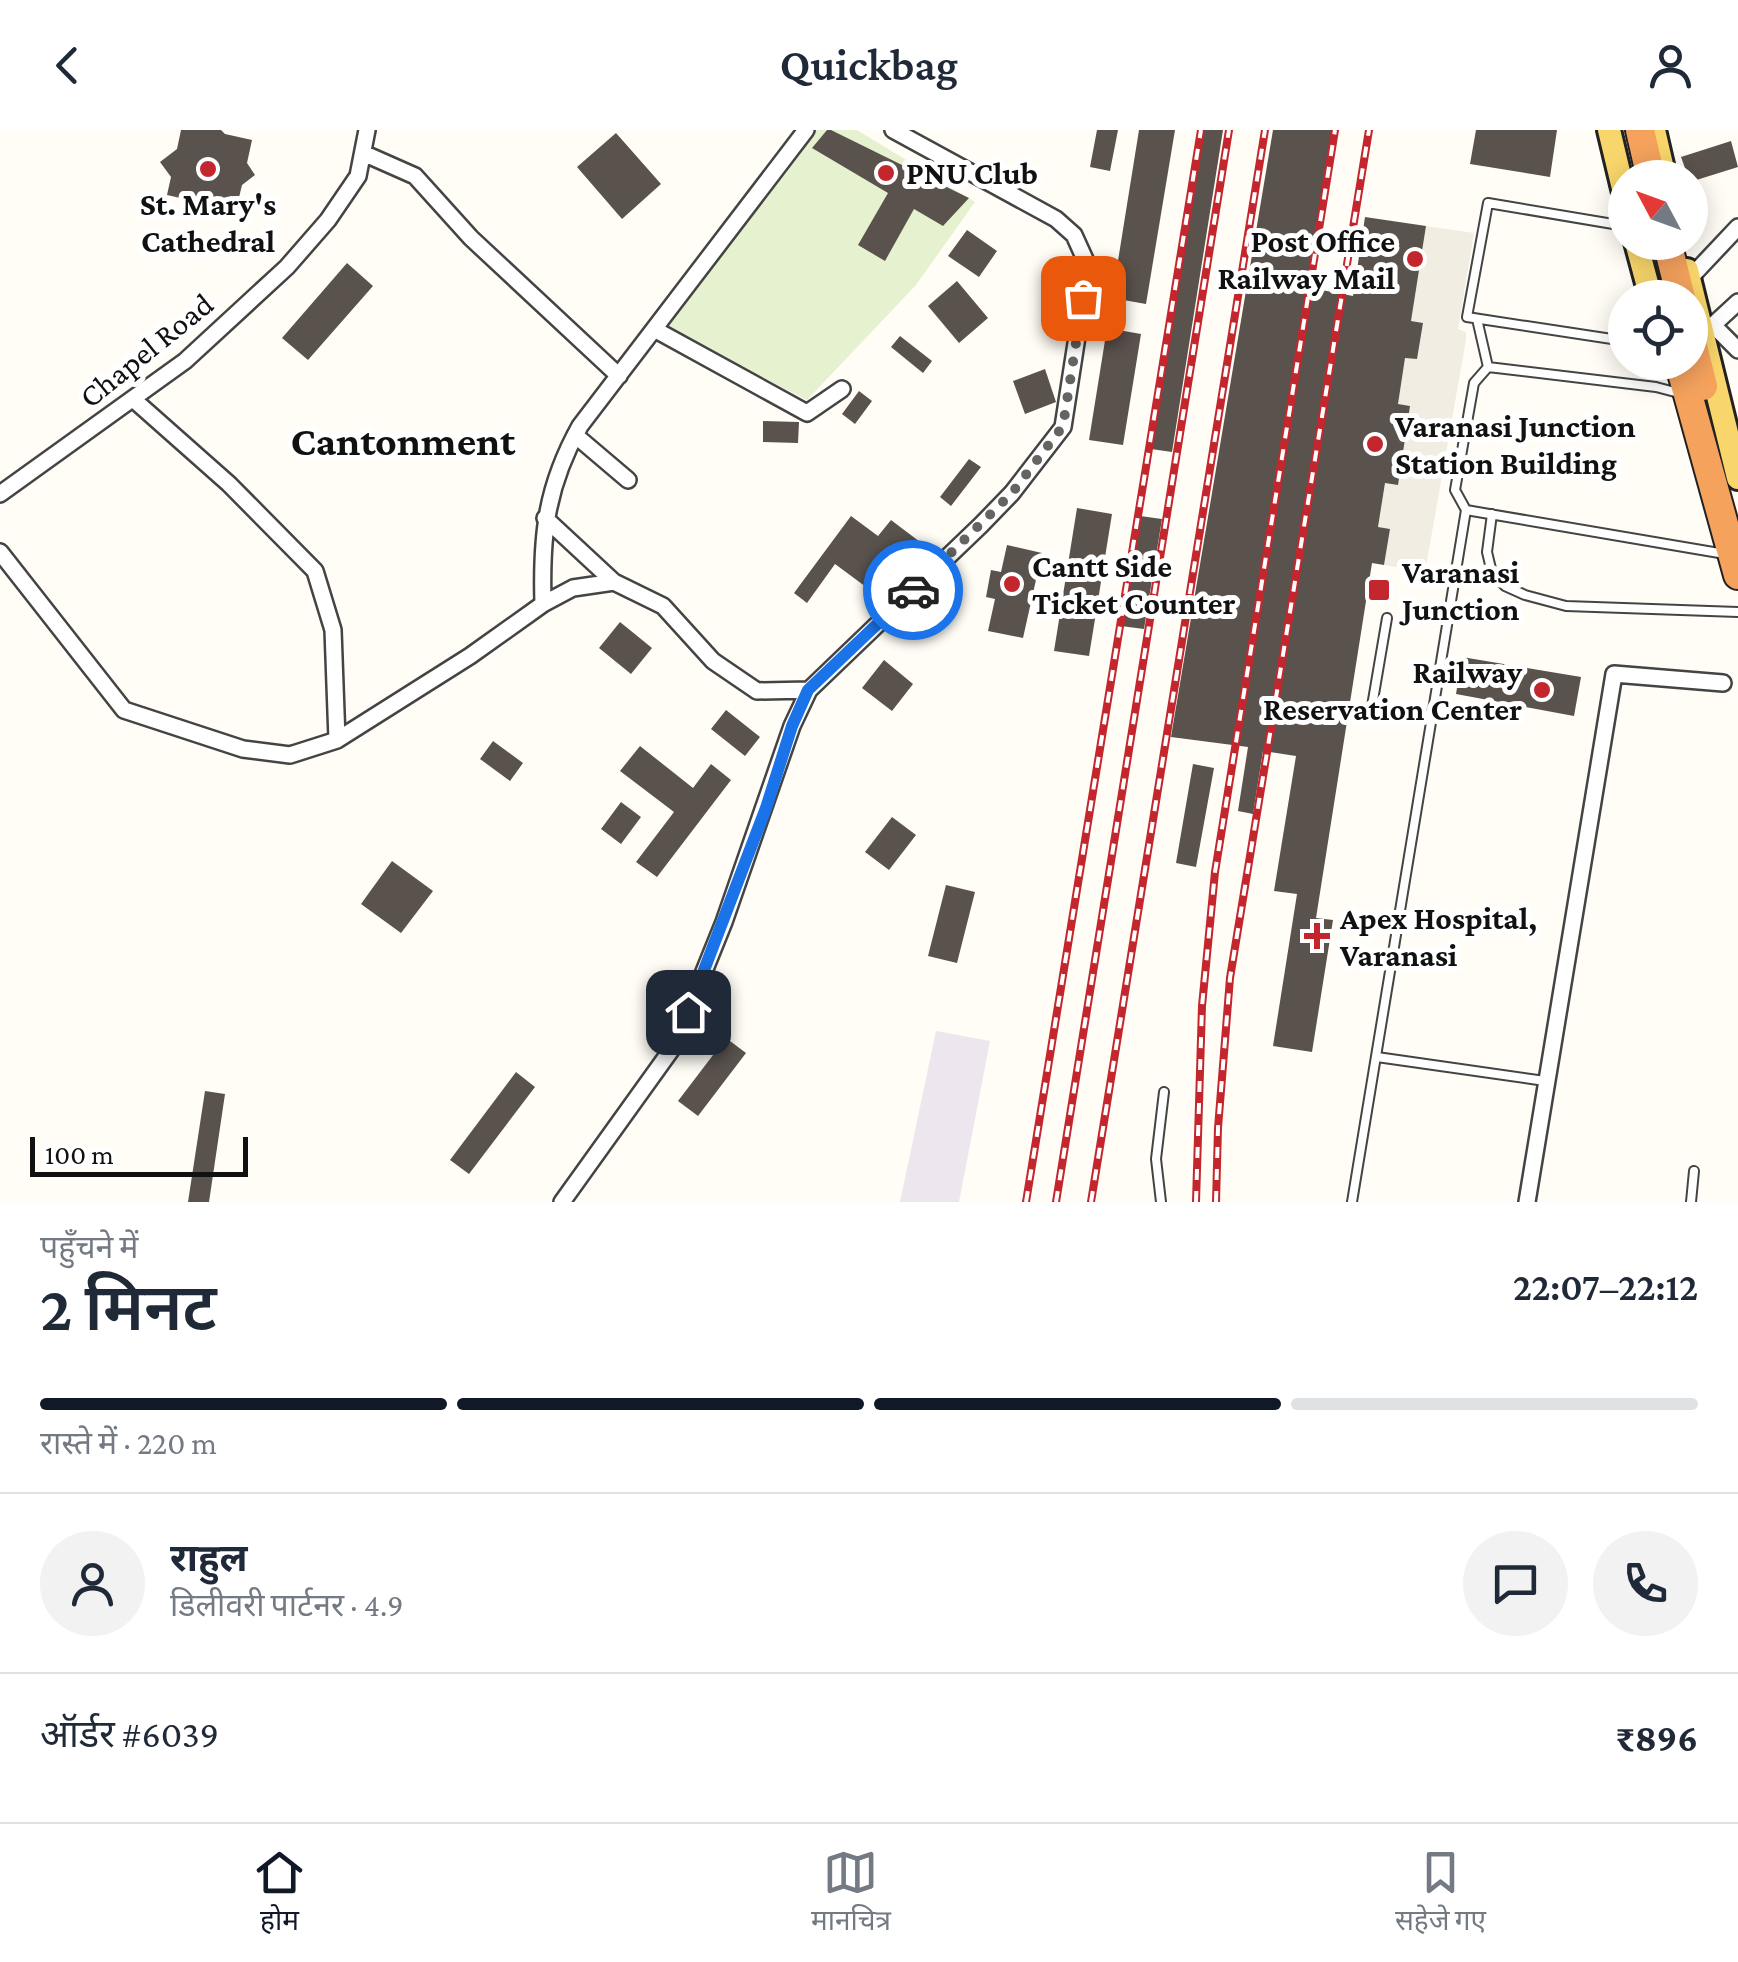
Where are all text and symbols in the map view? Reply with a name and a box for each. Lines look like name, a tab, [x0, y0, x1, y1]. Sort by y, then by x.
icon: back	[40, 38, 95, 93]
icon: person	[1643, 38, 1698, 93]
text: Quickbag	[780, 40, 958, 90]
place label: PNU Club	[906, 155, 1038, 191]
marker: St. Mary's Cathedral	[197, 158, 219, 180]
north arrow	[1608, 160, 1708, 260]
map controls	[1608, 160, 1708, 380]
marker: PNU Club	[875, 162, 897, 184]
place label: St. Mary's Cathedral	[140, 186, 276, 259]
place label: Post Office Railway Mail	[1217, 223, 1395, 296]
marker: Post Office Railway Mail	[1404, 248, 1426, 270]
pin	[1041, 256, 1126, 341]
icon: bag	[1056, 271, 1111, 326]
button: locate	[1608, 280, 1708, 380]
street label: Chapel Road	[72, 285, 220, 415]
place label: Varanasi Junction Station Building	[1394, 408, 1636, 481]
district label: Cantonment	[291, 417, 516, 464]
marker: Varanasi Junction Station Building	[1364, 433, 1386, 455]
courier	[863, 540, 963, 640]
place label: Cantt Side Ticket Counter	[1032, 548, 1236, 621]
place label: Varanasi Junction	[1399, 554, 1519, 627]
icon: car	[886, 563, 941, 618]
marker: Cantt Side Ticket Counter	[1001, 573, 1023, 595]
marker: Varanasi Junction	[1366, 577, 1392, 603]
place label: Railway Reservation Center	[1263, 654, 1522, 727]
marker: Railway Reservation Center	[1531, 679, 1553, 701]
place label: Apex Hospital, Varanasi	[1339, 900, 1537, 973]
marker: Apex Hospital, Varanasi	[1304, 923, 1330, 949]
pin	[646, 970, 731, 1055]
icon: home	[661, 985, 716, 1040]
scale bar	[30, 1132, 248, 1176]
text: 100 m	[45, 1139, 114, 1170]
text: पहुँचने में	[40, 1229, 138, 1265]
text: 22:07–22:12	[1513, 1266, 1698, 1308]
text: 2 मिनट	[40, 1272, 217, 1344]
text: रास्ते में · 220 m	[40, 1425, 217, 1461]
button: person	[40, 1531, 145, 1636]
button: chat	[1463, 1531, 1568, 1636]
button: phone	[1593, 1531, 1698, 1636]
text: राहुल	[170, 1537, 247, 1579]
text: डिलीवरी पार्टनर · 4.9	[170, 1587, 404, 1623]
text: ऑर्डर #6039	[40, 1713, 219, 1755]
text: ₹896	[1615, 1717, 1698, 1759]
tab: होम	[252, 1845, 307, 1941]
tab: मानचित्र	[811, 1845, 891, 1941]
tab: सहेजे गए	[1395, 1845, 1486, 1941]

